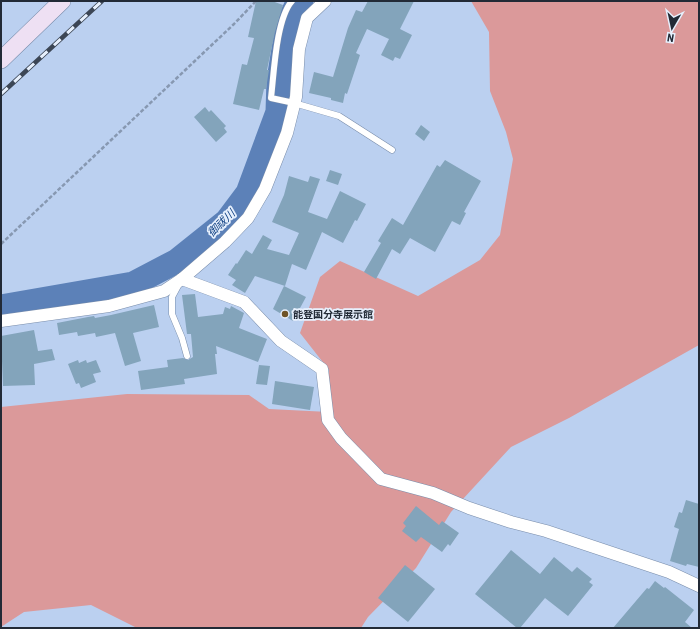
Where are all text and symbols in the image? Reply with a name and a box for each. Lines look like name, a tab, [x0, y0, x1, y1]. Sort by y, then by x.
north arrow	[652, 8, 692, 48]
text: N	[666, 30, 675, 44]
water label: 御祓川	[205, 207, 238, 239]
marker: 能登国分寺展示館	[280, 309, 290, 319]
place label: 能登国分寺展示館	[293, 309, 373, 320]

